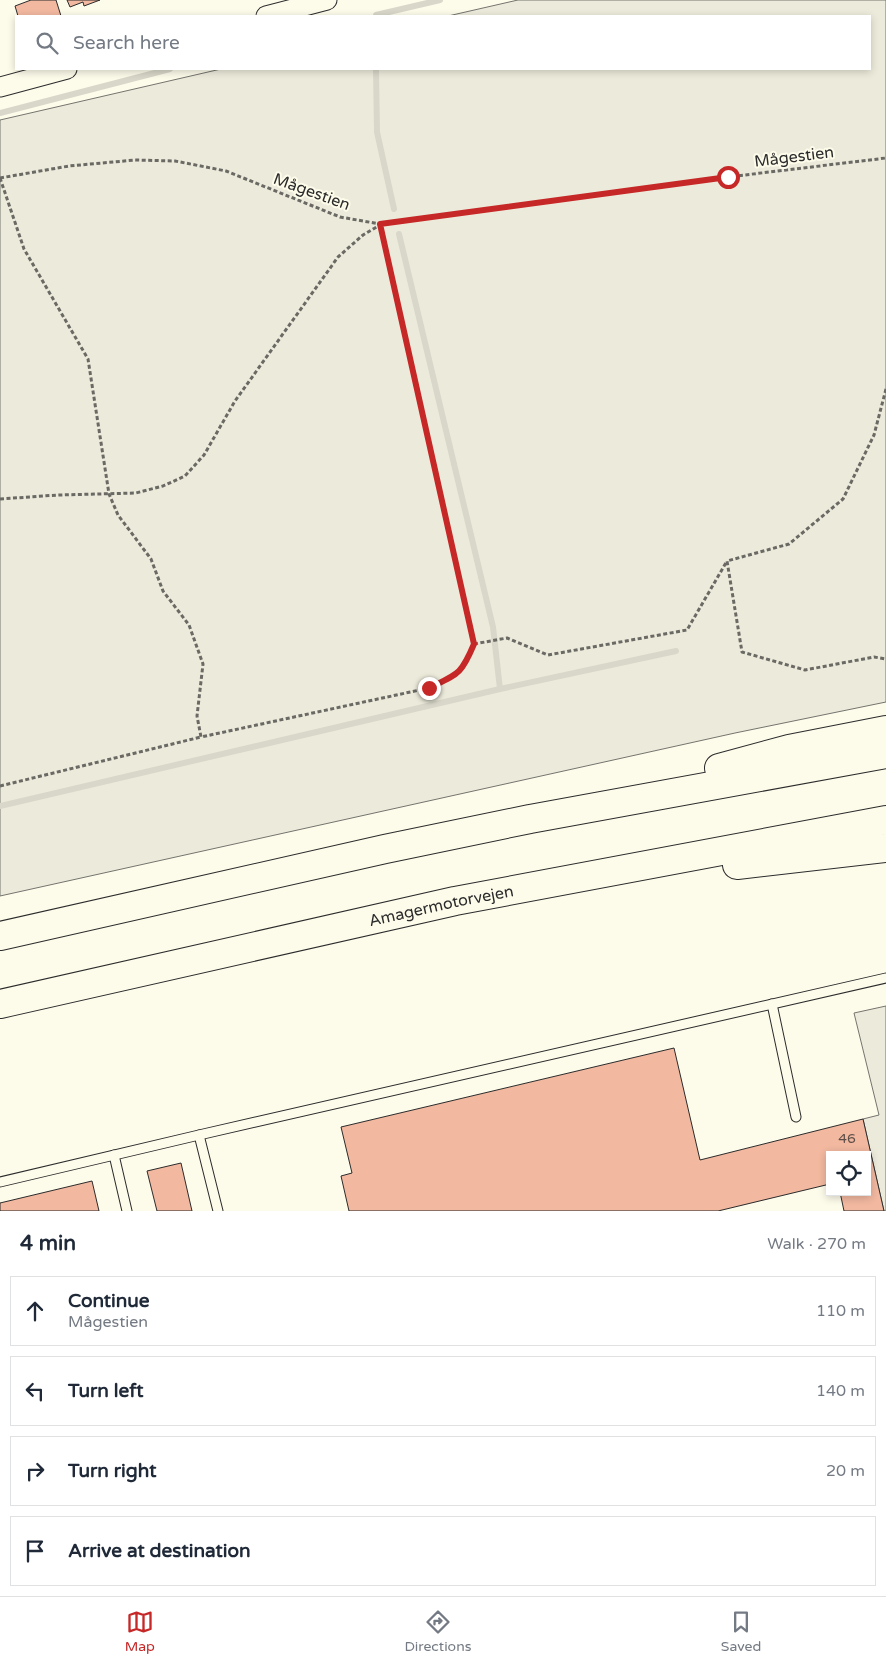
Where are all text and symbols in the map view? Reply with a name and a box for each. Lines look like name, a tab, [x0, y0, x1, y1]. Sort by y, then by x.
search box	[15, 15, 871, 70]
icon: search	[33, 29, 61, 57]
text: Search here	[73, 32, 180, 54]
street label: Mågestien	[753, 142, 835, 172]
route start	[717, 166, 740, 189]
street label: Mågestien	[271, 169, 353, 215]
route end	[418, 677, 441, 700]
street label: Amagermotorvejen	[367, 881, 515, 931]
house number: 46	[838, 1130, 856, 1147]
map controls	[826, 1151, 871, 1196]
button: locate	[826, 1151, 871, 1196]
text: 4 min	[20, 1231, 76, 1256]
text: Walk · 270 m	[767, 1234, 866, 1254]
text: Continue	[68, 1290, 150, 1312]
icon: ahead	[21, 1297, 49, 1325]
text: 110 m	[816, 1301, 865, 1321]
text: Mågestien	[68, 1312, 148, 1332]
icon: left	[21, 1377, 49, 1405]
text: Turn left	[68, 1380, 144, 1402]
text: 140 m	[816, 1381, 865, 1401]
icon: right	[21, 1457, 49, 1485]
text: Turn right	[68, 1460, 156, 1482]
text: 20 m	[826, 1461, 865, 1481]
icon: arrive	[21, 1537, 49, 1565]
text: Arrive at destination	[68, 1540, 251, 1562]
tab: Map	[125, 1608, 155, 1655]
tab: Directions	[404, 1608, 471, 1655]
tab: Saved	[721, 1608, 761, 1655]

